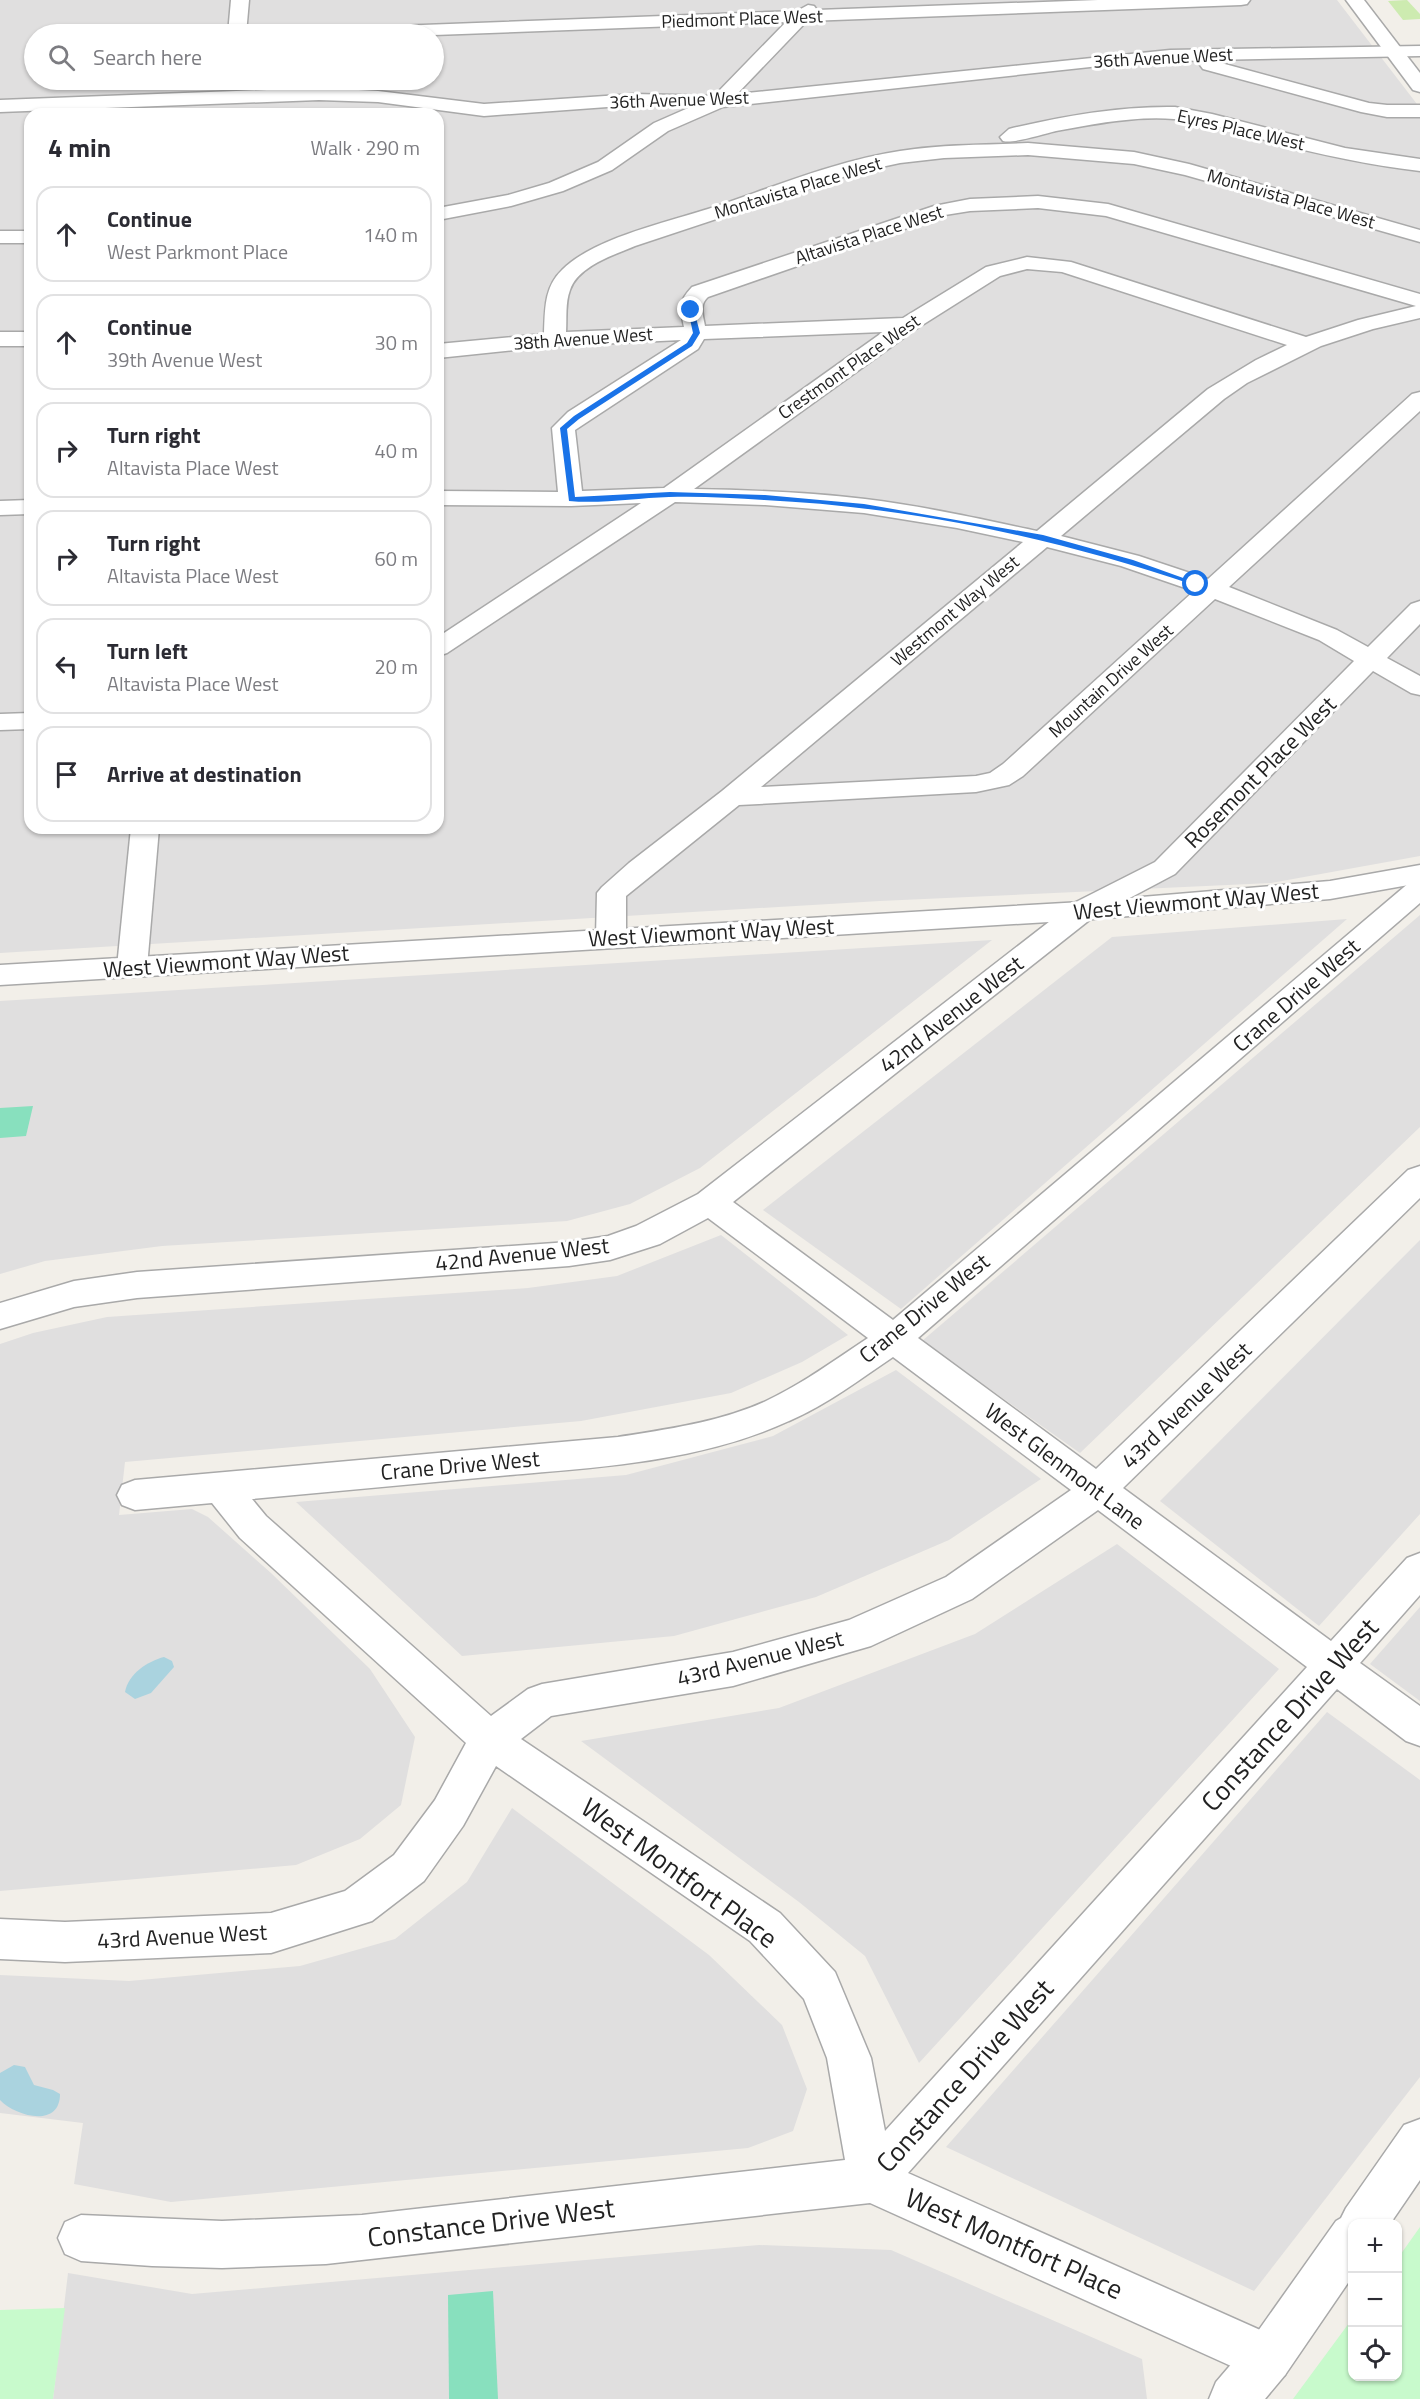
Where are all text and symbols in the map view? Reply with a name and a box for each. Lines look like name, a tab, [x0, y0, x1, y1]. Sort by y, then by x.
street label: Piedmont Place West	[661, 2, 824, 35]
search box	[24, 24, 444, 90]
text: Search here	[93, 40, 202, 74]
street label: 36th Avenue West	[1092, 40, 1234, 75]
icon: search	[45, 41, 78, 74]
street label: 36th Avenue West	[609, 84, 750, 115]
street label: Eyres Place West	[1175, 102, 1308, 157]
text: 4 min	[48, 128, 111, 167]
text: Walk · 290 m	[311, 132, 420, 163]
street label: Montavista Place West	[711, 149, 885, 226]
street label: Montavista Place West	[1204, 162, 1379, 236]
street label: Altavista Place West	[791, 198, 947, 271]
text: Continue	[107, 202, 192, 236]
icon: ahead	[50, 218, 83, 251]
text: 140 m	[363, 219, 418, 250]
text: West Parkmont Place	[107, 236, 288, 267]
route end	[677, 296, 703, 322]
street label: Crestmont Place West	[772, 307, 926, 426]
text: Continue	[107, 310, 192, 344]
street label: 38th Avenue West	[512, 320, 654, 357]
icon: ahead	[50, 326, 83, 359]
text: 30 m	[374, 327, 418, 358]
text: 39th Avenue West	[107, 344, 262, 375]
text: Turn right	[107, 418, 201, 452]
icon: right	[50, 434, 83, 467]
text: 40 m	[374, 435, 418, 466]
text: Altavista Place West	[107, 452, 279, 483]
text: Turn right	[107, 526, 201, 560]
icon: right	[50, 542, 83, 575]
text: 60 m	[374, 543, 418, 574]
street label: Westmont Way West	[885, 548, 1025, 673]
text: Altavista Place West	[107, 560, 279, 591]
route start	[1182, 570, 1208, 596]
street label: Mountain Drive West	[1042, 617, 1179, 744]
text: Turn left	[107, 634, 188, 668]
icon: left	[50, 650, 83, 683]
text: 20 m	[374, 651, 418, 682]
text: Altavista Place West	[107, 668, 279, 699]
street label: Rosemont Place West	[1176, 688, 1344, 856]
text: Arrive at destination	[107, 757, 302, 791]
icon: arrive	[50, 758, 83, 791]
street label: West Viewmont Way West	[1072, 873, 1320, 929]
street label: West Viewmont Way West	[587, 909, 835, 955]
street label: Crane Drive West	[1225, 930, 1367, 1060]
street label: West Viewmont Way West	[102, 935, 350, 987]
street label: 42nd Avenue West	[872, 947, 1031, 1081]
street label: 42nd Avenue West	[433, 1228, 611, 1280]
street label: Crane Drive West	[851, 1244, 997, 1371]
street label: 43rd Avenue West	[1113, 1333, 1259, 1476]
street label: West Glenmont Lane	[978, 1394, 1152, 1538]
street label: Crane Drive West	[379, 1441, 541, 1489]
street label: Constance Drive West	[1191, 1608, 1388, 1820]
street label: 43rd Avenue West	[673, 1621, 847, 1695]
street label: West Montfort Place	[573, 1786, 787, 1957]
street label: 43rd Avenue West	[96, 1915, 268, 1957]
street label: Constance Drive West	[866, 1969, 1063, 2181]
street label: West Montfort Place	[899, 2176, 1130, 2309]
street label: Constance Drive West	[365, 2186, 617, 2257]
map controls	[1348, 2219, 1402, 2381]
button: +	[1348, 2219, 1402, 2273]
button: −	[1348, 2273, 1402, 2327]
button: locate	[1348, 2327, 1402, 2381]

